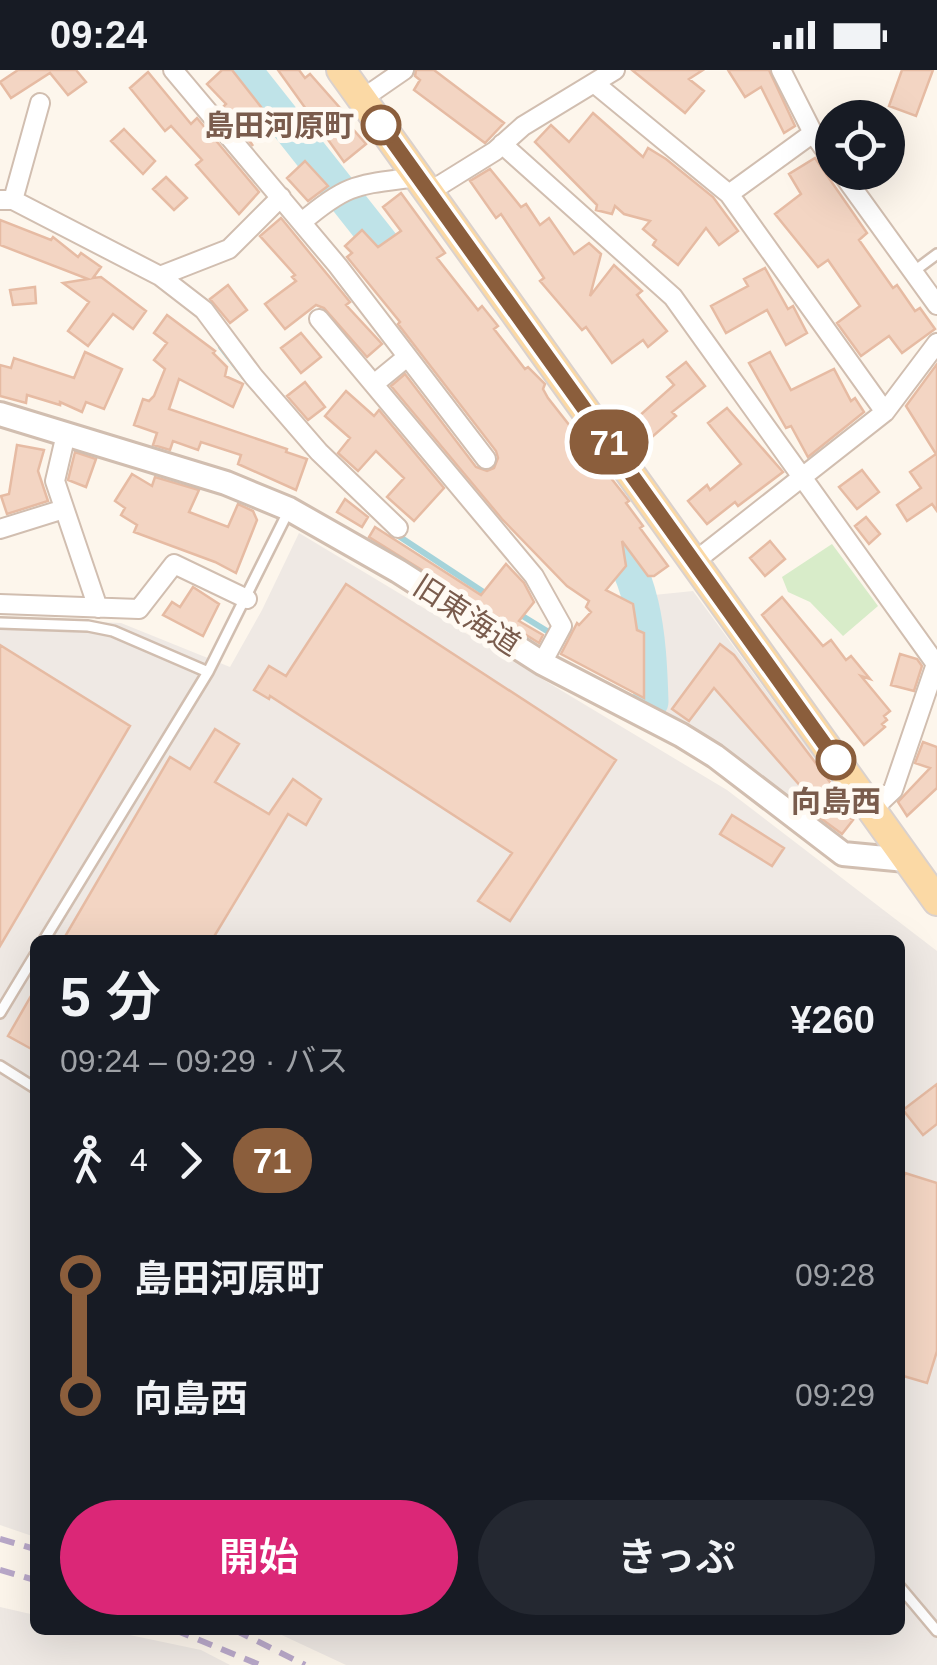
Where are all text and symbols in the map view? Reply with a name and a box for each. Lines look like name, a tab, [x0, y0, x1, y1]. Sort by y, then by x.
text: 09:24	[50, 14, 147, 56]
map controls	[815, 100, 905, 190]
button: locate	[815, 100, 905, 190]
marker: 島田河原町	[362, 106, 400, 144]
place label: 島田河原町	[204, 109, 354, 142]
line badge: 71	[564, 410, 654, 474]
text: 71	[590, 423, 628, 462]
street label: 旧東海道	[408, 568, 526, 662]
marker: 向島西	[817, 741, 855, 779]
place label: 向島西	[791, 785, 881, 818]
text: 5 分	[60, 966, 161, 1028]
text: ¥260	[790, 999, 875, 1041]
text: 09:24 – 09:29 · バス	[60, 1043, 348, 1079]
icon: walk	[60, 1133, 115, 1188]
icon: forward	[163, 1133, 218, 1188]
text: 71	[253, 1141, 292, 1180]
text: 4	[130, 1142, 148, 1178]
text: 09:28	[795, 1257, 875, 1293]
text: 島田河原町	[134, 1258, 324, 1300]
text: 09:29	[795, 1377, 875, 1413]
text: 向島西	[134, 1378, 248, 1420]
button: 開始	[60, 1500, 458, 1615]
button: きっぷ	[478, 1500, 875, 1615]

